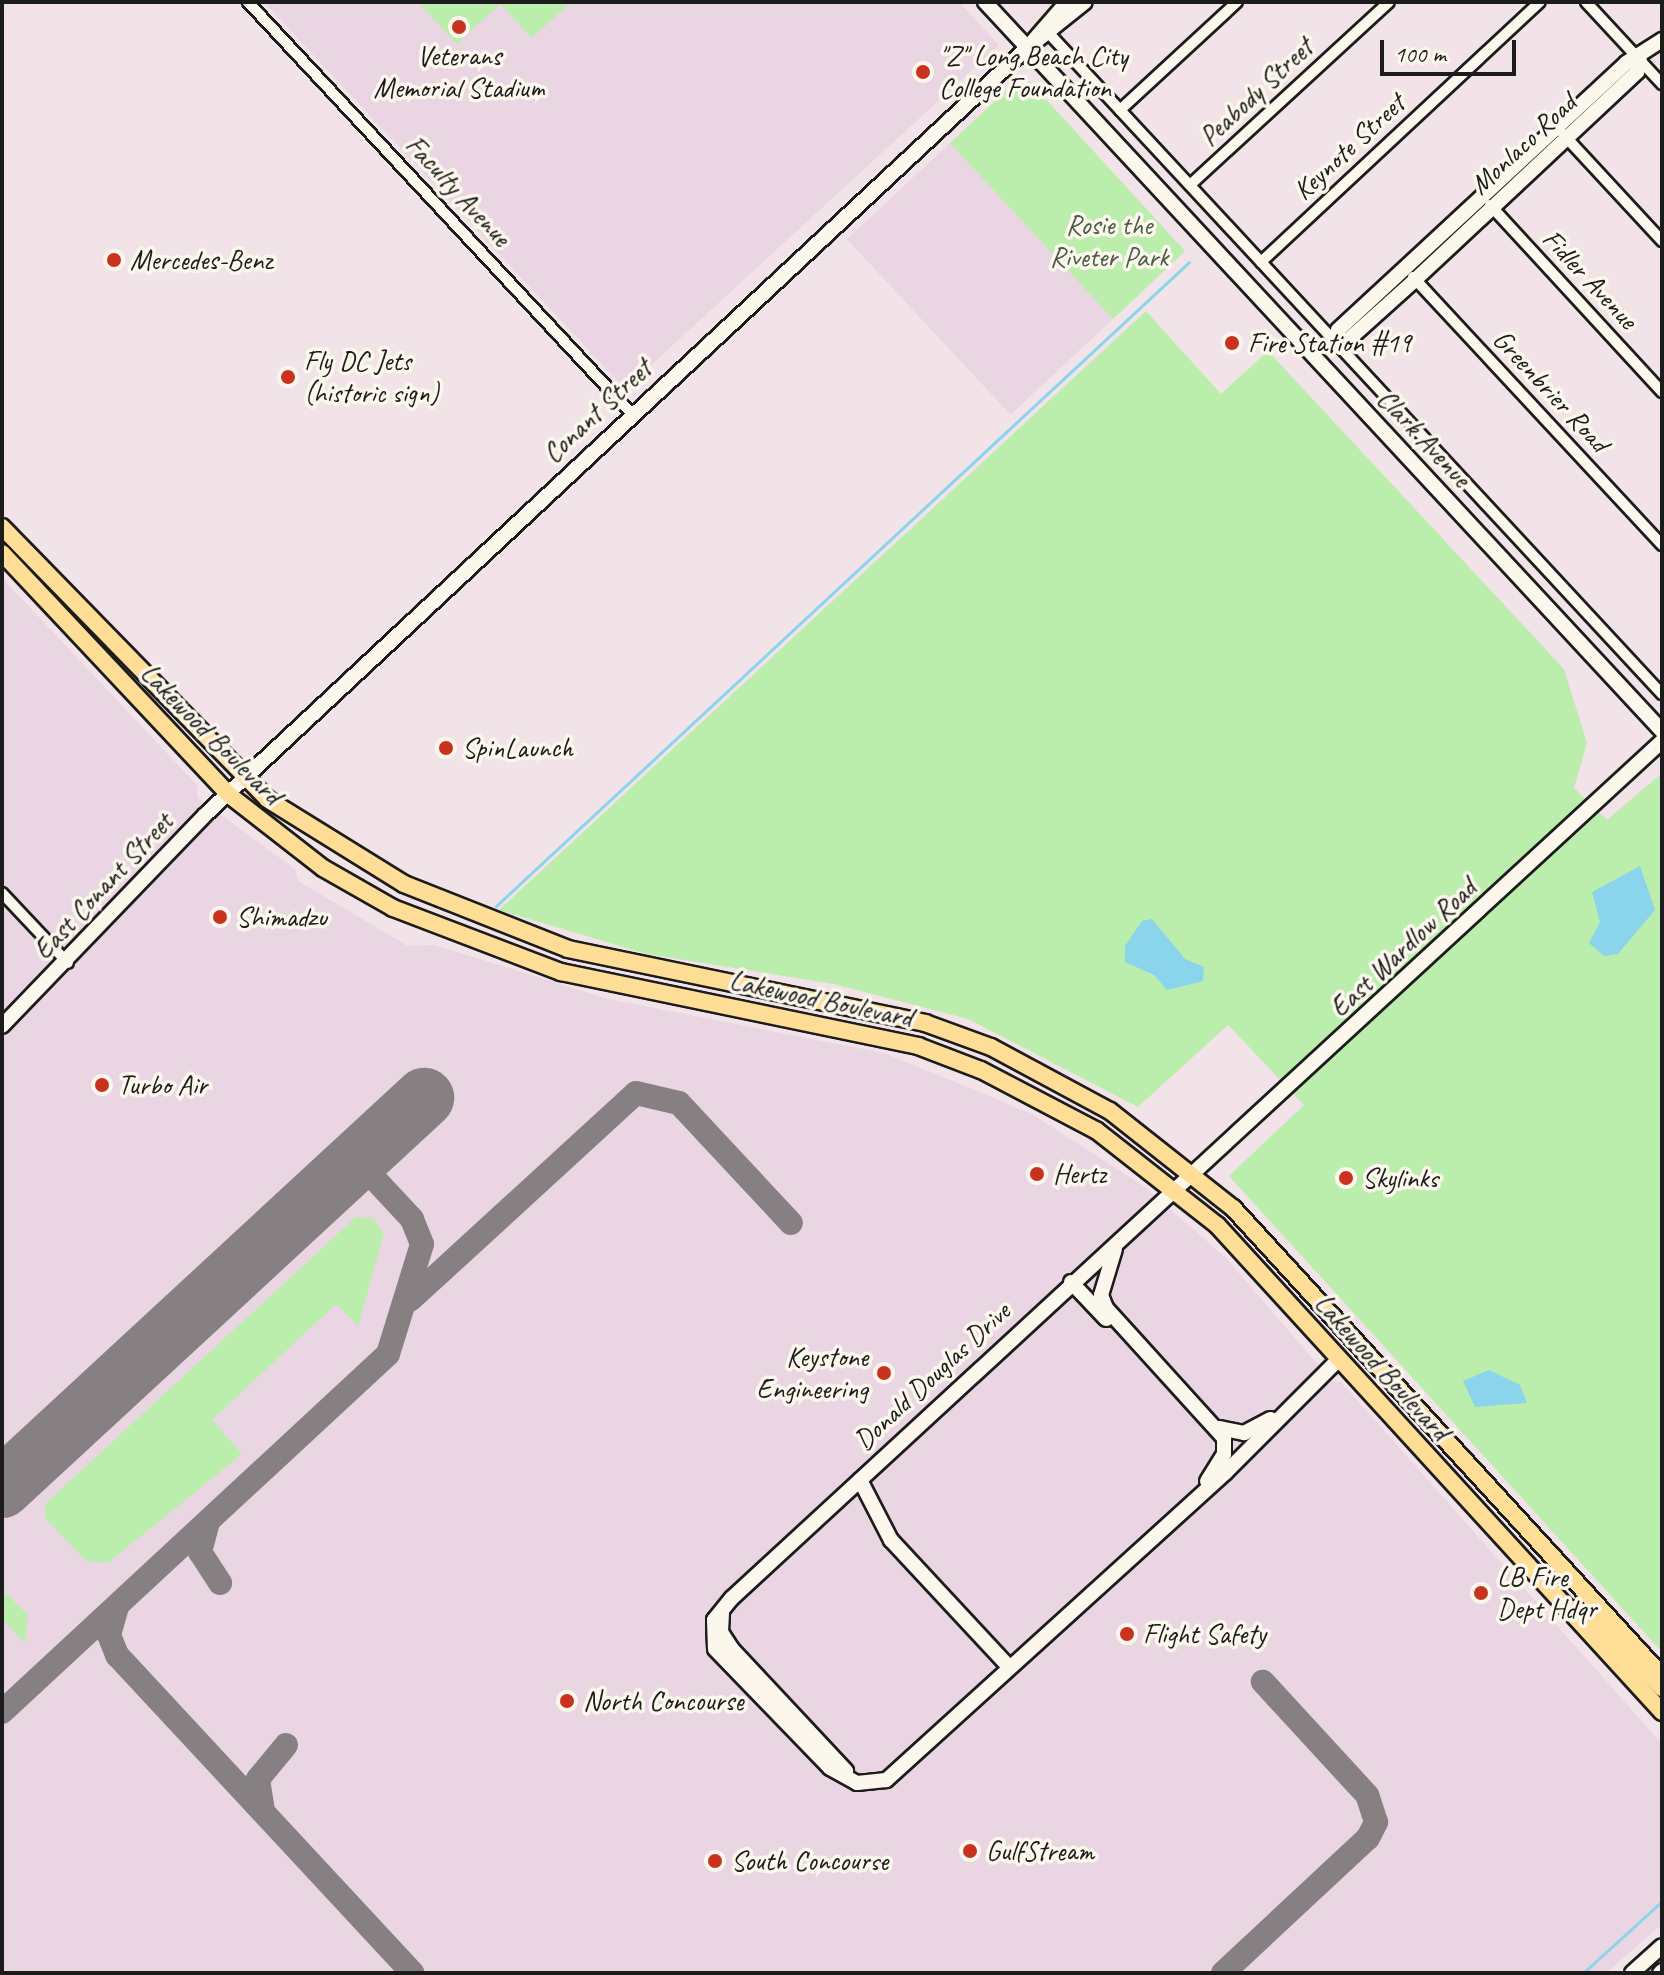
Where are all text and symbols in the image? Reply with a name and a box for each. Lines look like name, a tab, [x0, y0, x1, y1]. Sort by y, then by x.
marker: Veterans Memorial Stadium	[450, 18, 468, 36]
scale bar	[1384, 24, 1520, 74]
street label: Peabody Street	[1192, 31, 1320, 153]
place label: Veterans Memorial Stadium	[373, 39, 545, 105]
place label: "Z" Long Beach City College Foundation	[939, 39, 1126, 105]
text: 100 m	[1394, 39, 1446, 69]
marker: "Z" Long Beach City College Foundation	[914, 63, 932, 81]
street label: Keynote Street	[1286, 87, 1412, 207]
street label: Monlaco Road	[1463, 87, 1583, 201]
street label: Faculty Avenue	[398, 129, 518, 253]
park label: Rosie the Riveter Park	[1050, 208, 1168, 274]
street label: Fidler Avenue	[1535, 222, 1645, 336]
place label: Mercedes-Benz	[130, 243, 272, 277]
marker: Mercedes-Benz	[105, 251, 123, 269]
street label: Greenbrier Road	[1486, 323, 1616, 459]
place label: Fire Station #19	[1248, 326, 1412, 360]
marker: Fire Station #19	[1223, 334, 1241, 352]
place label: Fly DC Jets (historic sign)	[304, 344, 439, 410]
street label: Conant Street	[536, 352, 658, 470]
marker: Fly DC Jets (historic sign)	[279, 368, 297, 386]
street label: Clark Avenue	[1370, 382, 1478, 494]
street label: Lakewood Boulevard	[133, 656, 289, 812]
place label: SpinLaunch	[462, 731, 573, 765]
marker: SpinLaunch	[437, 739, 455, 757]
street label: East Conant Street	[26, 805, 180, 967]
street label: East Wardlow Road	[1322, 871, 1484, 1025]
place label: Shimadzu	[236, 900, 327, 934]
marker: Shimadzu	[211, 908, 229, 926]
street label: Lakewood Boulevard	[726, 963, 916, 1035]
place label: Turbo Air	[118, 1068, 207, 1102]
marker: Turbo Air	[93, 1076, 111, 1094]
place label: Hertz	[1053, 1157, 1106, 1191]
place label: Skylinks	[1362, 1161, 1438, 1195]
marker: Hertz	[1028, 1165, 1046, 1183]
marker: Skylinks	[1337, 1169, 1355, 1187]
street label: Lakewood Boulevard	[1307, 1286, 1457, 1448]
street label: Donald Douglas Drive	[847, 1295, 1017, 1457]
place label: Keystone Engineering	[757, 1340, 868, 1406]
marker: Keystone Engineering	[875, 1364, 893, 1382]
place label: LB Fire Dept Hdqr	[1497, 1560, 1597, 1626]
marker: LB Fire Dept Hdqr	[1472, 1584, 1490, 1602]
place label: Flight Safety	[1143, 1617, 1267, 1651]
marker: Flight Safety	[1118, 1625, 1136, 1643]
place label: North Concourse	[583, 1684, 743, 1718]
marker: North Concourse	[558, 1692, 576, 1710]
place label: GulfStream	[986, 1834, 1094, 1868]
marker: GulfStream	[961, 1842, 979, 1860]
place label: South Concourse	[731, 1844, 888, 1878]
marker: South Concourse	[706, 1852, 724, 1870]

